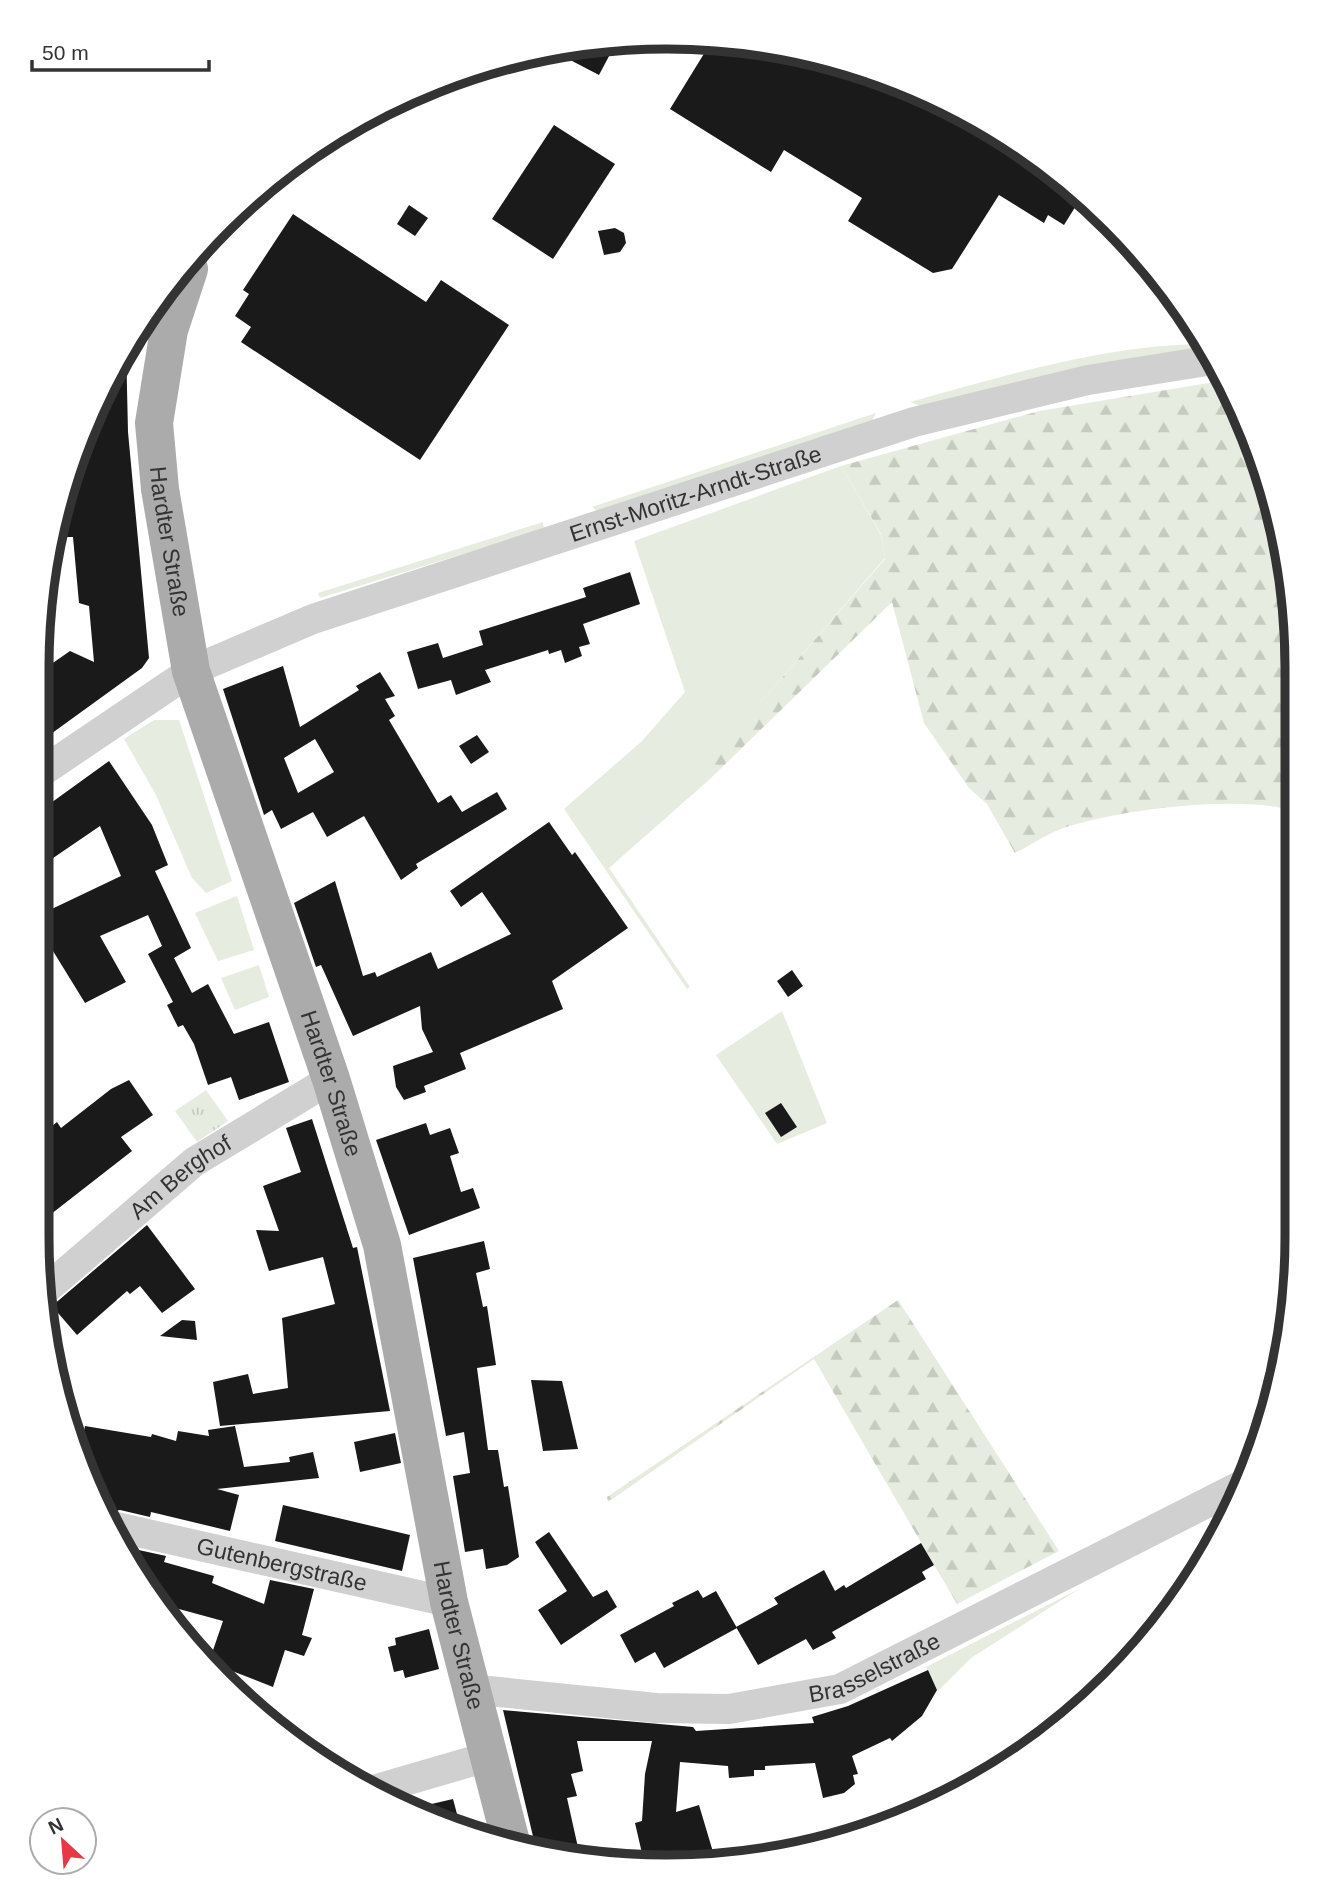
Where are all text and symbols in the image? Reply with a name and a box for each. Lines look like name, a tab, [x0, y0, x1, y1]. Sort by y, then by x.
scale bar	[32, 28, 208, 72]
text: 50 m	[42, 41, 89, 64]
street label: Ernst-Moritz-Arndt-Straße	[566, 440, 825, 547]
street label: Hardter Straße	[145, 465, 195, 619]
street label: Hardter Straße	[295, 1007, 367, 1160]
street label: Am Berghof	[124, 1129, 236, 1224]
street label: Gutenbergstraße	[194, 1533, 370, 1596]
street label: Hardter Straße	[429, 1559, 489, 1712]
street label: Brasselstraße	[806, 1628, 944, 1707]
north arrow	[28, 1806, 98, 1876]
text: N	[45, 1814, 67, 1839]

